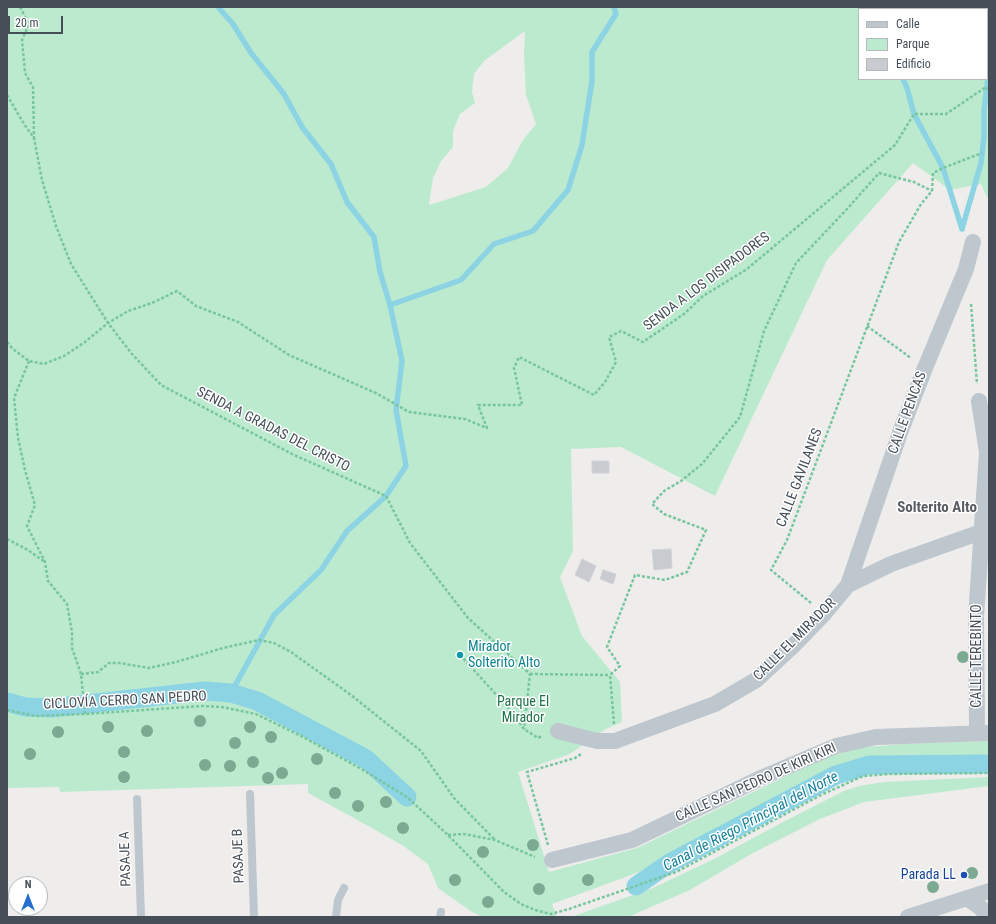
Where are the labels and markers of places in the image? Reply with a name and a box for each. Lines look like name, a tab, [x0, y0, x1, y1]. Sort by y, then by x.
place label: Mirador Solterito Alto	[468, 639, 540, 672]
marker: Mirador Solterito Alto	[455, 650, 465, 660]
place label: Parada LL	[901, 867, 956, 883]
marker: Parada LL	[959, 870, 969, 880]

